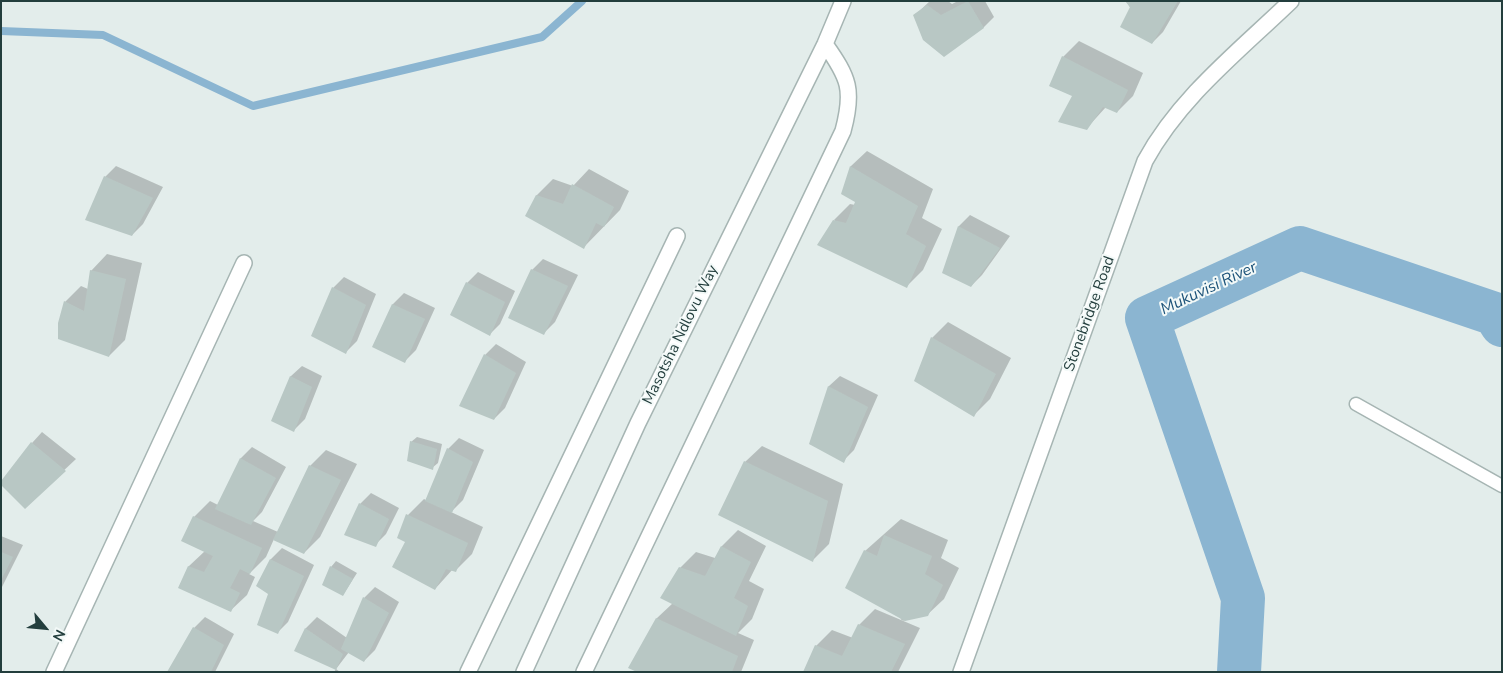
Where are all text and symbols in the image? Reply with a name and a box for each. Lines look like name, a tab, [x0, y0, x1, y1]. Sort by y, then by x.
street label: Stonebridge Road	[1061, 254, 1119, 374]
water label: Mukuvisi River	[1158, 258, 1260, 320]
street label: Masotsha Ndlovu Way	[639, 262, 723, 408]
north arrow	[20, 603, 70, 653]
text: N	[48, 626, 70, 644]

